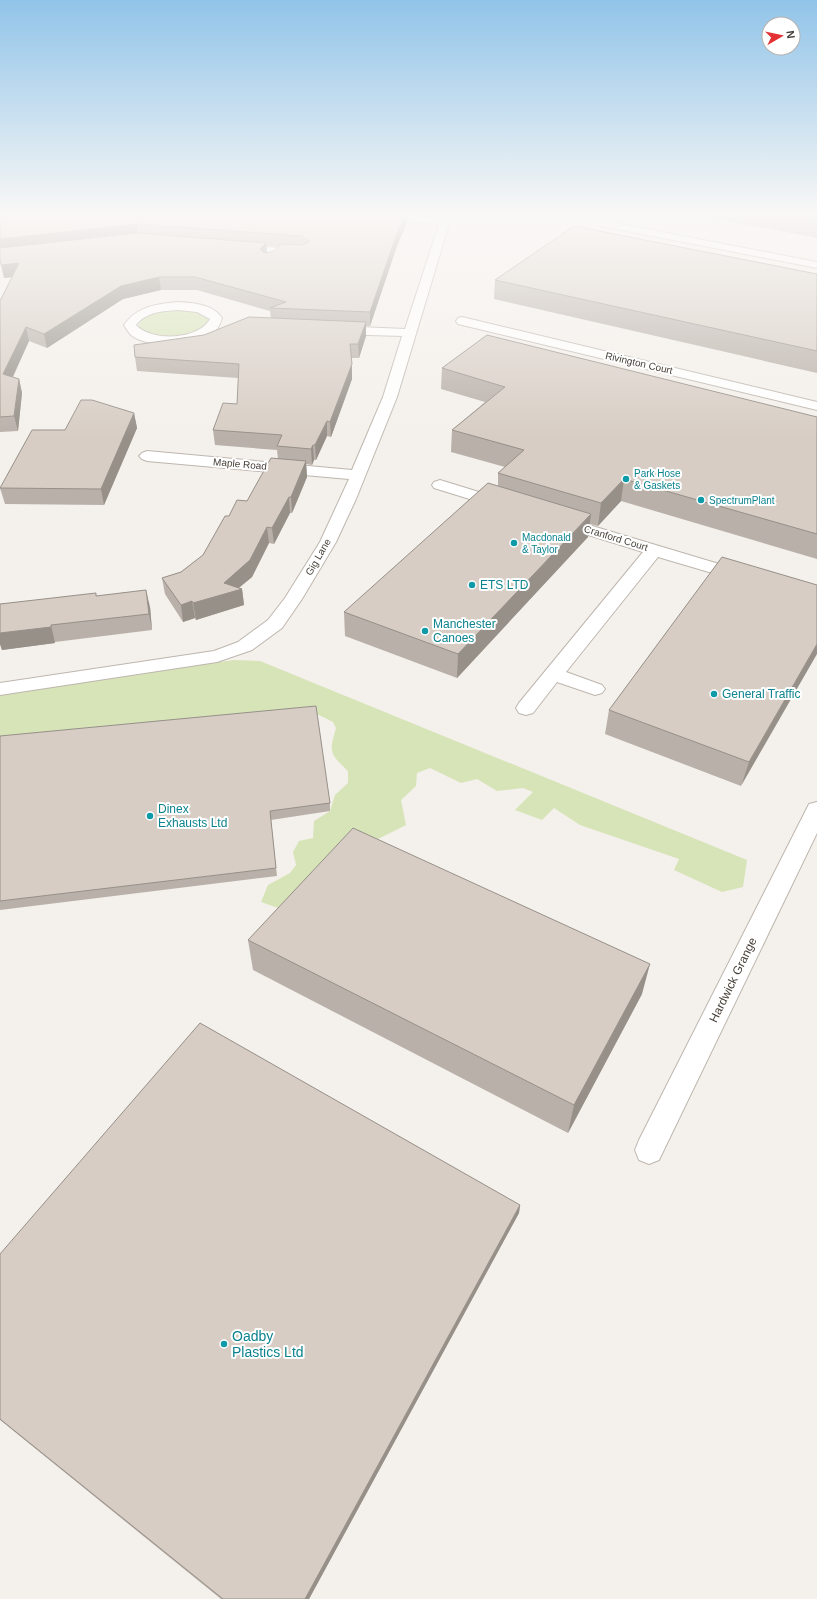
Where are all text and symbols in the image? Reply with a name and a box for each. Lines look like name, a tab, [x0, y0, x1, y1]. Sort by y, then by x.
north arrow	[761, 16, 801, 56]
text: N	[784, 30, 797, 39]
street label: Rivington Court	[604, 350, 674, 376]
street label: Maple Road	[213, 456, 267, 472]
place label: Park Hose & Gaskets	[634, 468, 681, 491]
marker: Park Hose & Gaskets	[621, 474, 631, 484]
marker: SpectrumPlant	[696, 495, 706, 505]
place label: SpectrumPlant	[709, 495, 775, 506]
street label: Cranford Court	[583, 523, 649, 553]
place label: Macdonald & Taylor	[522, 532, 571, 555]
street label: Gig Lane	[303, 536, 333, 577]
marker: Macdonald & Taylor	[509, 538, 519, 548]
place label: ETS LTD	[480, 578, 529, 592]
marker: ETS LTD	[467, 580, 477, 590]
place label: Manchester Canoes	[433, 617, 496, 645]
marker: Manchester Canoes	[420, 626, 430, 636]
place label: General Traffic	[722, 687, 800, 701]
marker: General Traffic	[709, 689, 719, 699]
place label: Dinex Exhausts Ltd	[158, 802, 227, 830]
marker: Dinex Exhausts Ltd	[145, 811, 155, 821]
street label: Hardwick Grange	[706, 935, 760, 1025]
place label: Oadby Plastics Ltd	[232, 1328, 304, 1360]
marker: Oadby Plastics Ltd	[219, 1339, 229, 1349]

